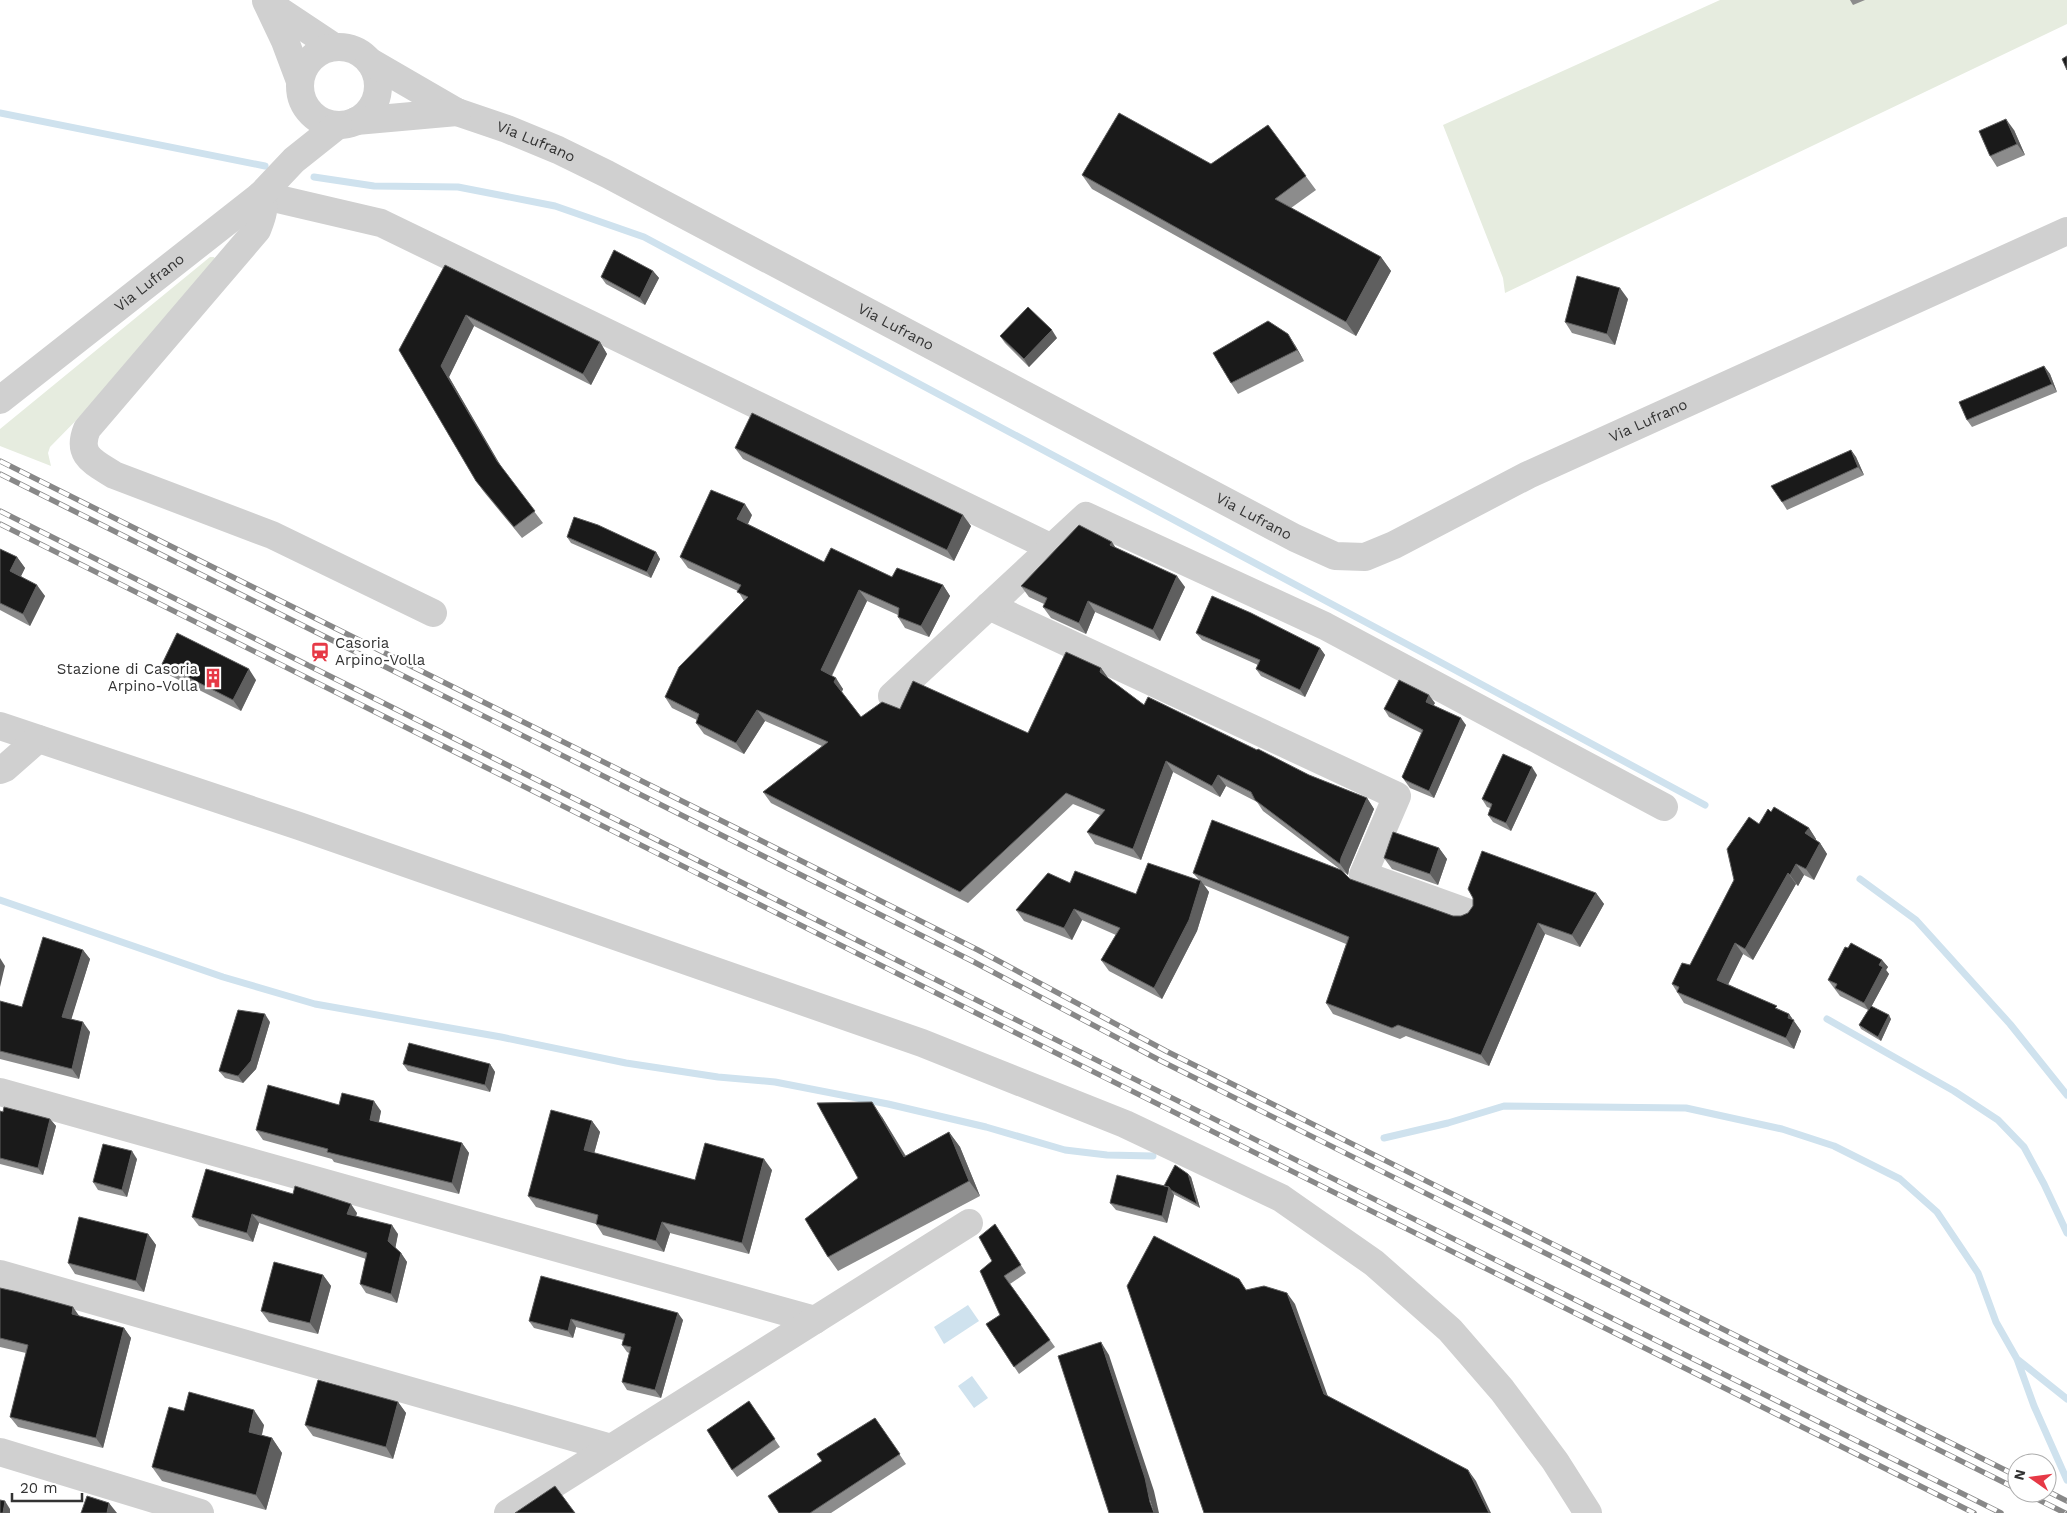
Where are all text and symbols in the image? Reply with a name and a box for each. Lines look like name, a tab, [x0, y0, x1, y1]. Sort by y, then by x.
street label: Via Lufrano	[494, 117, 578, 166]
street label: Via Lufrano	[111, 250, 188, 316]
street label: Via Lufrano	[855, 299, 937, 354]
street label: Via Lufrano	[1606, 395, 1690, 446]
street label: Via Lufrano	[1213, 489, 1295, 544]
place label: Casoria Arpino-Volla	[335, 634, 426, 669]
station icon: Casoria Arpino-Volla	[309, 641, 331, 663]
place label: Stazione di Casoria Arpino-Volla	[57, 660, 199, 695]
building icon: Stazione di Casoria Arpino-Volla	[202, 667, 224, 689]
north arrow	[2007, 1453, 2057, 1503]
text: N	[2010, 1468, 2028, 1482]
scale bar	[12, 1470, 82, 1502]
text: 20 m	[20, 1479, 58, 1497]

